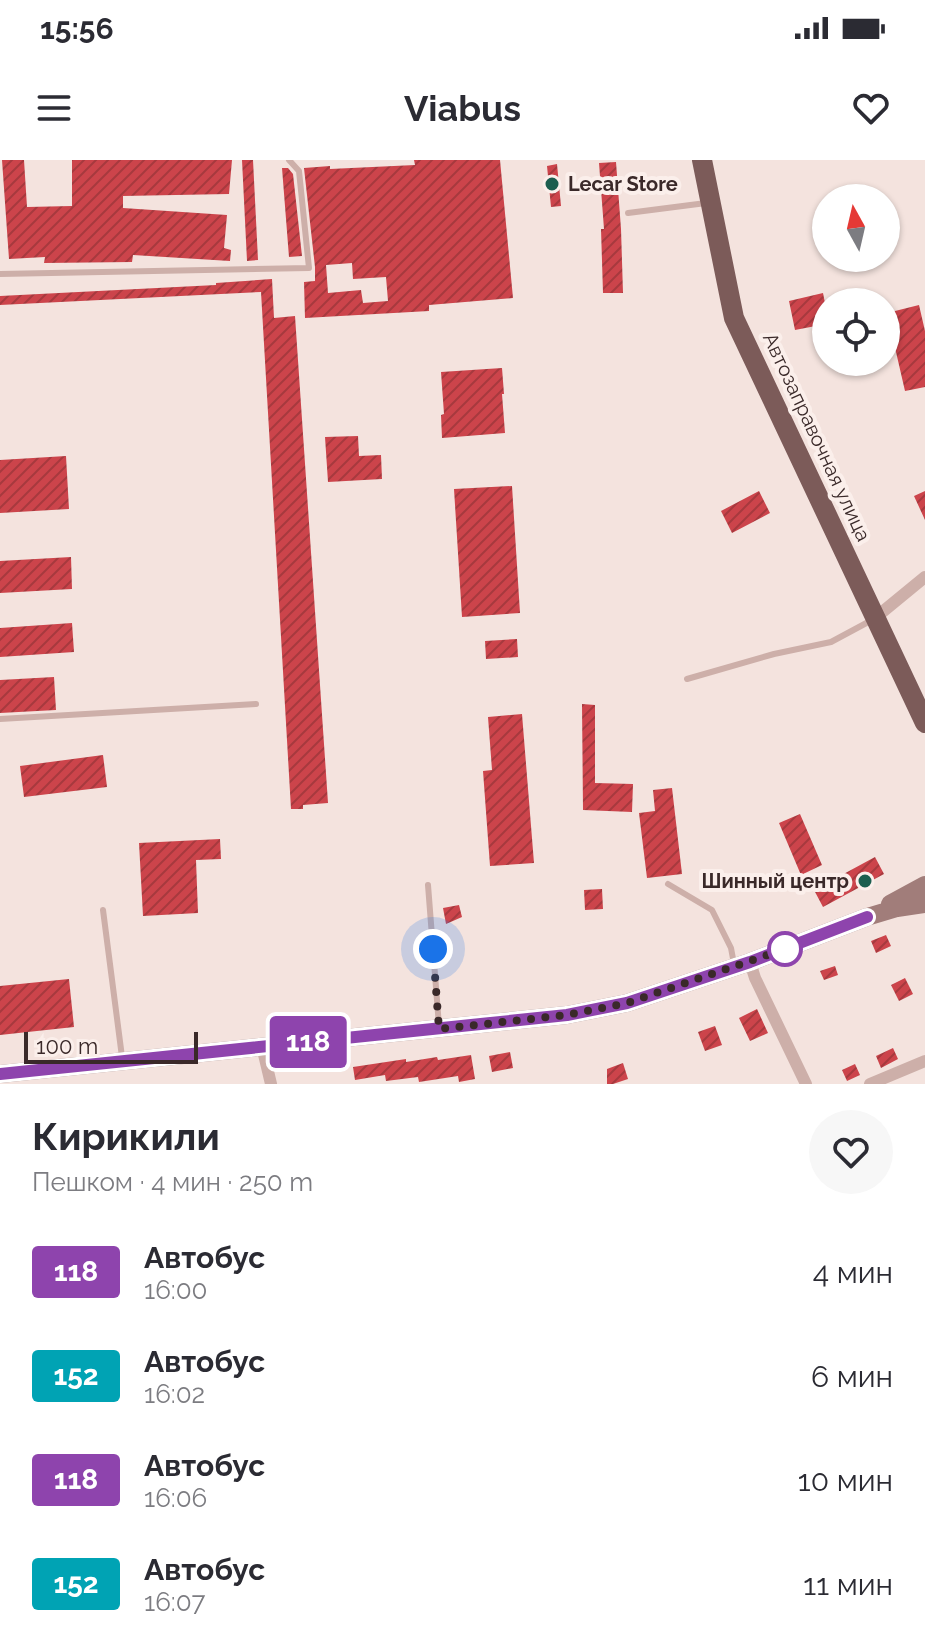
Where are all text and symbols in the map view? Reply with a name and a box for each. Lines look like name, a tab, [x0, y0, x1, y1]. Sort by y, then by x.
text: 15:56	[40, 11, 114, 46]
icon: menu	[32, 86, 76, 130]
icon: heart	[849, 86, 893, 130]
text: Viabus	[404, 87, 521, 129]
place label: Lecar Store	[568, 172, 678, 196]
marker: Lecar Store	[543, 175, 561, 193]
north arrow	[812, 184, 900, 272]
map controls	[812, 184, 900, 376]
button: locate	[812, 288, 900, 376]
street label: Автозаправочная улица	[758, 329, 876, 545]
place label: Шинный центр	[702, 869, 849, 893]
marker: Шинный центр	[856, 872, 874, 890]
your location	[413, 929, 453, 969]
unlabelled marker	[768, 932, 802, 966]
line badge: 118	[262, 1016, 354, 1068]
text: 118	[286, 1025, 330, 1058]
scale bar	[24, 1028, 198, 1064]
text: 100 m	[36, 1033, 98, 1059]
button: heart	[809, 1110, 893, 1194]
text: Кирикили	[32, 1114, 220, 1159]
text: Пешком · 4 мин · 250 m	[32, 1167, 313, 1197]
text: Автобус	[144, 1240, 265, 1275]
text: 118	[54, 1255, 98, 1288]
text: 4 мин	[813, 1255, 893, 1290]
text: 16:00	[144, 1275, 208, 1305]
text: Автобус	[144, 1344, 265, 1379]
text: 152	[53, 1359, 99, 1392]
text: 6 мин	[811, 1359, 893, 1394]
text: 16:02	[144, 1379, 205, 1409]
text: Автобус	[144, 1448, 265, 1483]
text: 118	[54, 1463, 98, 1496]
text: 10 мин	[798, 1463, 893, 1498]
text: 16:06	[144, 1483, 207, 1513]
text: Автобус	[144, 1552, 265, 1587]
text: 152	[53, 1567, 99, 1600]
text: 11 мин	[803, 1567, 893, 1602]
text: 16:07	[144, 1587, 205, 1617]

